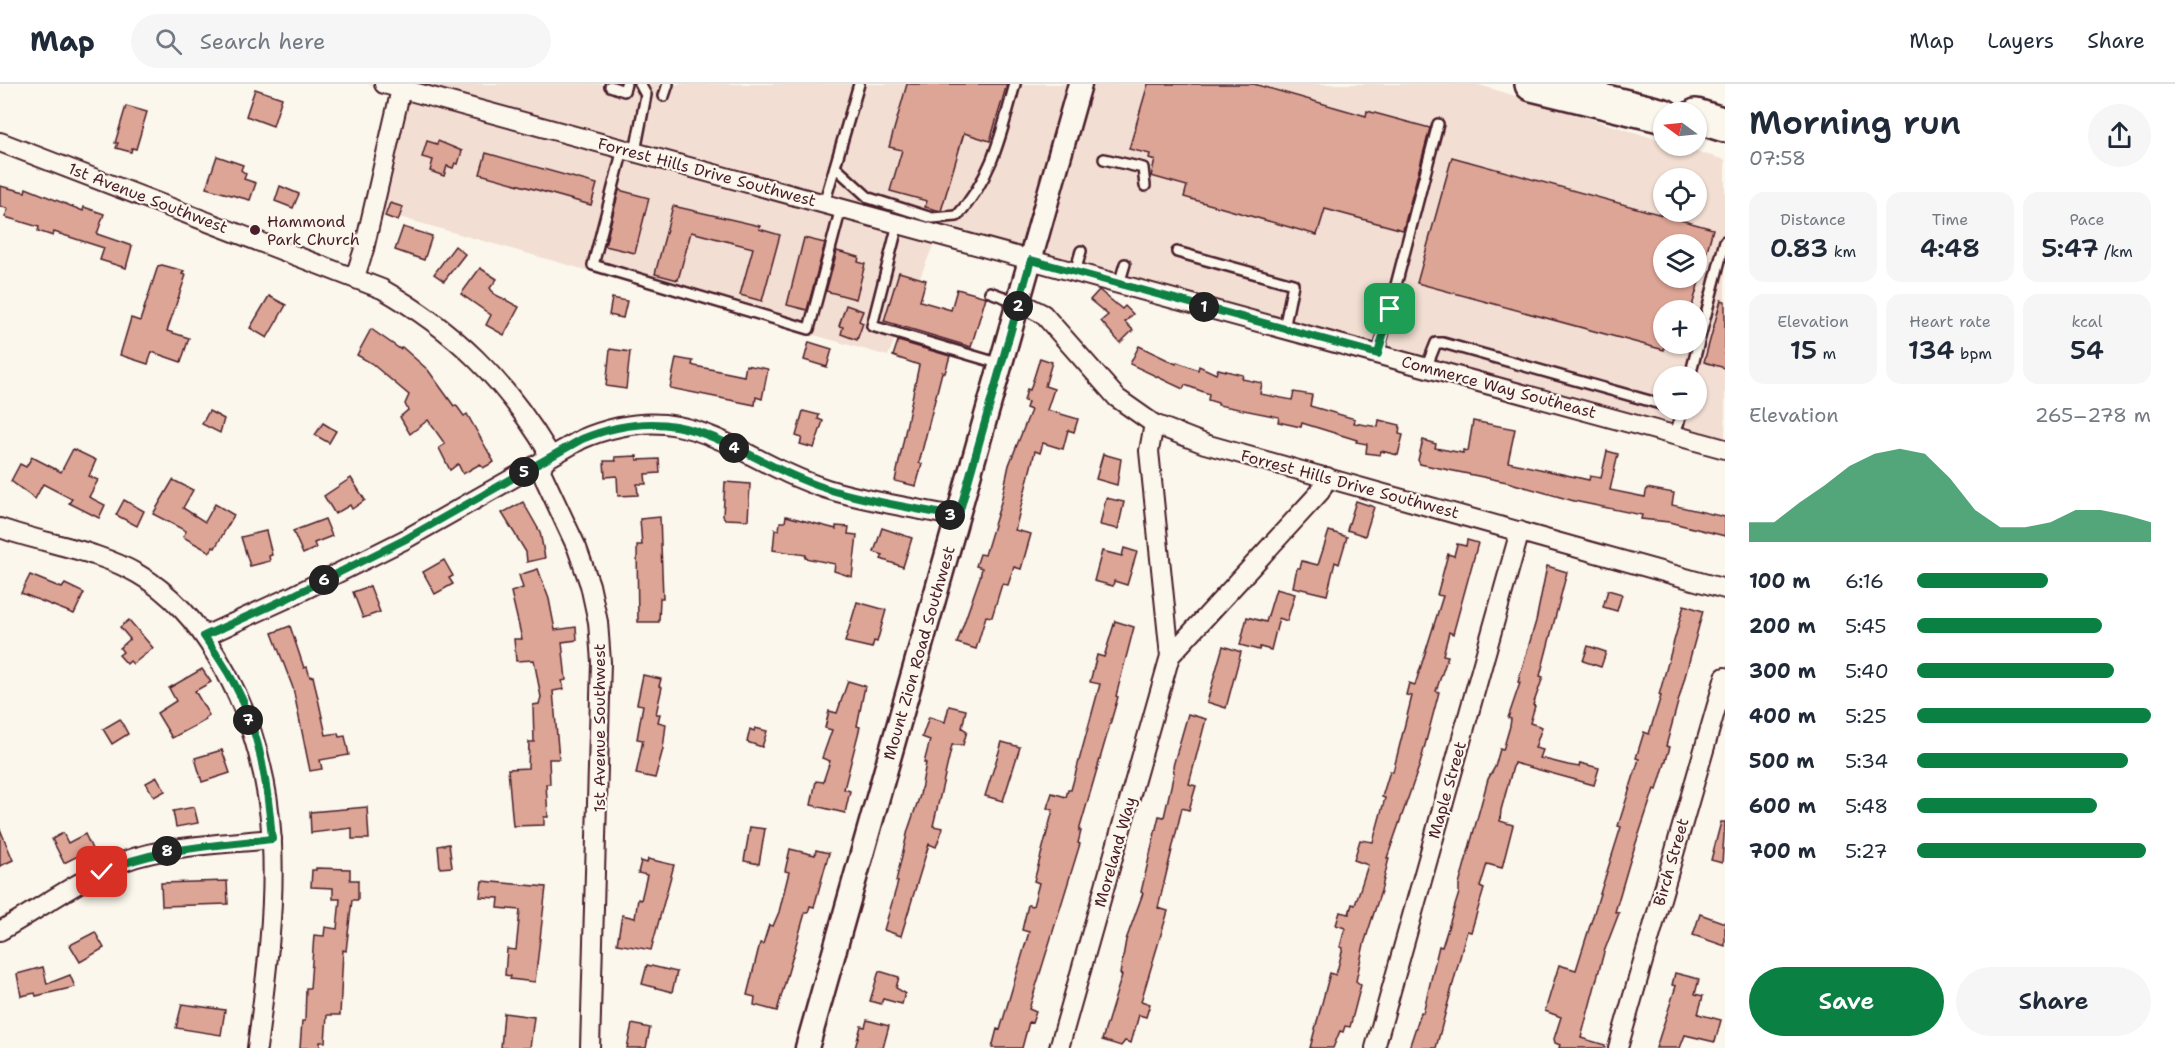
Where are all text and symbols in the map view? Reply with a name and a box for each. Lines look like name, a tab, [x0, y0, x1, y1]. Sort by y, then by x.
search box	[131, 14, 551, 68]
text: Map	[30, 22, 95, 60]
icon: search	[152, 25, 185, 58]
text: Search here	[200, 27, 325, 56]
text: Map	[1909, 27, 1954, 55]
text: Layers	[1987, 27, 2054, 55]
text: Share	[2087, 27, 2145, 55]
text: Morning run	[1749, 100, 1961, 145]
north arrow	[1653, 102, 1707, 156]
map controls	[1653, 102, 1707, 420]
button: share	[2088, 104, 2151, 167]
street label: Forrest Hills Drive Southwest	[596, 133, 818, 211]
text: 07:58	[1749, 145, 1806, 171]
street label: 1st Avenue Southwest	[65, 158, 231, 238]
button: locate	[1653, 168, 1707, 222]
text: Distance	[1780, 209, 1846, 230]
text: Time	[1932, 209, 1968, 230]
text: Pace	[2069, 209, 2105, 230]
place label: Hammond Park Church	[267, 211, 360, 250]
marker: Hammond Park Church	[248, 223, 262, 237]
text: 0.83	[1770, 230, 1828, 265]
text: 4:48	[1920, 230, 1980, 265]
text: 5:47	[2041, 230, 2099, 265]
button: layers	[1653, 234, 1707, 288]
text: km	[1828, 241, 1856, 262]
text: /km	[2099, 241, 2133, 262]
pin	[1364, 283, 1415, 334]
pin: 2	[1003, 291, 1033, 321]
pin: 1	[1189, 292, 1219, 322]
icon: arrive	[1373, 292, 1406, 325]
text: 2	[1012, 295, 1024, 316]
text: 1	[1200, 296, 1208, 317]
button: +	[1653, 300, 1707, 354]
text: Elevation	[1777, 311, 1849, 332]
text: Heart rate	[1909, 311, 1991, 332]
text: kcal	[2071, 311, 2103, 332]
text: 15	[1790, 332, 1817, 367]
text: 134	[1908, 332, 1954, 367]
text: 54	[2070, 332, 2104, 367]
text: m	[1817, 343, 1836, 364]
text: bpm	[1954, 343, 1992, 364]
street label: Commerce Way Southeast	[1399, 351, 1599, 423]
button: −	[1653, 366, 1707, 420]
text: Elevation	[1749, 402, 1839, 428]
text: 265–278 m	[2035, 402, 2151, 428]
pin: 4	[719, 433, 749, 463]
text: 4	[728, 437, 740, 458]
street label: Forrest Hills Drive Southwest	[1239, 445, 1461, 523]
pin: 5	[509, 457, 539, 487]
text: 5	[519, 461, 529, 482]
pin: 3	[935, 500, 965, 530]
text: 3	[944, 504, 956, 525]
street label: Mount Zion Road Southwest	[878, 544, 960, 762]
pin: 6	[309, 565, 339, 595]
text: 100 m	[1749, 568, 1811, 594]
text: 6:16	[1845, 568, 1884, 594]
text: 6	[318, 569, 330, 590]
text: 200 m	[1749, 613, 1816, 639]
text: 5:45	[1845, 613, 1886, 639]
street label: 1st Avenue Southwest	[589, 643, 610, 813]
text: 300 m	[1749, 658, 1816, 684]
text: 5:40	[1845, 658, 1889, 684]
text: 400 m	[1749, 703, 1816, 729]
text: 5:25	[1845, 703, 1887, 729]
pin: 7	[233, 705, 263, 735]
text: 7	[242, 709, 254, 730]
street label: Maple Street	[1423, 739, 1471, 841]
text: 500 m	[1749, 748, 1815, 774]
text: 5:34	[1845, 748, 1888, 774]
text: 600 m	[1749, 793, 1816, 819]
text: 5:48	[1845, 793, 1888, 819]
street label: Moreland Way	[1089, 794, 1141, 910]
street label: Birch Street	[1648, 816, 1694, 908]
pin: 8	[152, 836, 182, 866]
text: 700 m	[1749, 838, 1816, 864]
text: 5:27	[1845, 838, 1888, 864]
text: 8	[161, 840, 173, 861]
pin	[76, 846, 127, 897]
icon: check	[85, 855, 118, 888]
button: Save	[1749, 967, 1944, 1036]
button: Share	[1956, 967, 2151, 1036]

